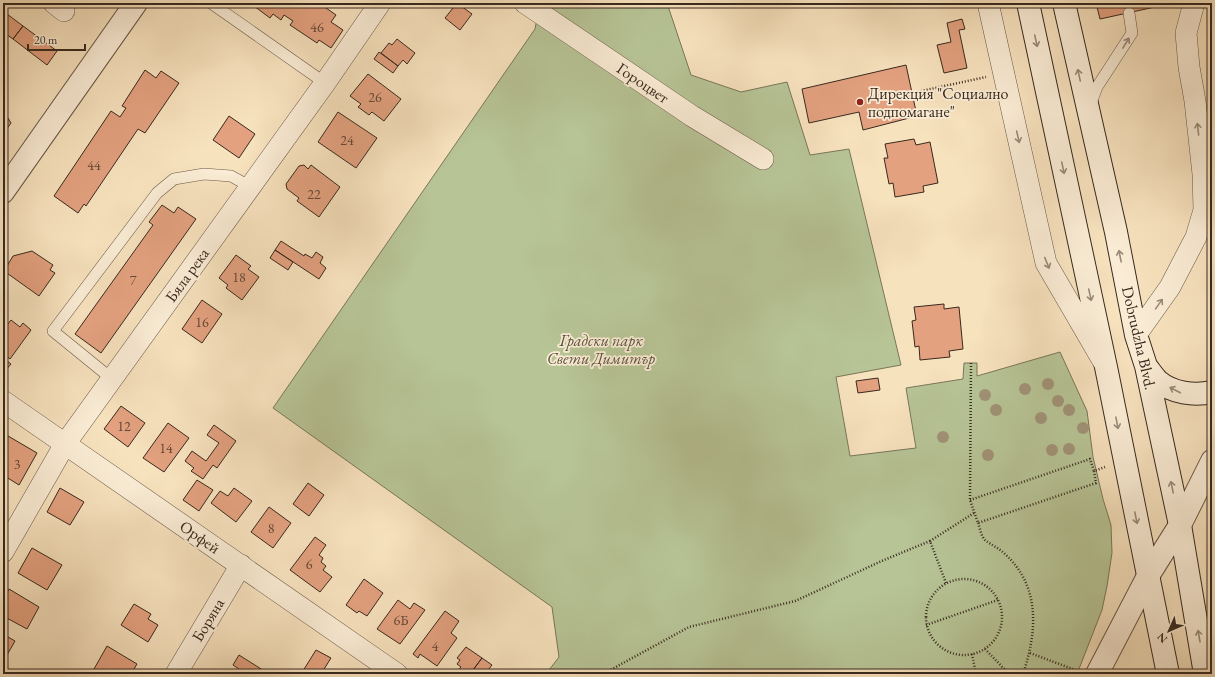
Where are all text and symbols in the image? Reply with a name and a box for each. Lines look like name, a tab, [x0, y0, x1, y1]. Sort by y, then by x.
house number: 46	[310, 18, 324, 36]
scale bar	[28, 26, 85, 52]
text: 20 m	[34, 32, 58, 48]
one-way arrow	[1032, 34, 1040, 47]
one-way arrow	[1122, 38, 1130, 49]
street label: Гороцвет	[613, 58, 674, 108]
one-way arrow	[1075, 68, 1083, 81]
place label: Дирекция "Социално подпомагане"	[868, 83, 1009, 122]
house number: 26	[368, 88, 382, 106]
marker: Дирекция "Социално подпомагане"	[855, 97, 865, 107]
one-way arrow	[1195, 123, 1202, 136]
one-way arrow	[1014, 130, 1022, 143]
house number: 24	[340, 131, 354, 149]
house number: 44	[87, 156, 101, 174]
one-way arrow	[1060, 161, 1068, 174]
house number: 22	[307, 185, 321, 203]
street label: Бяла река	[160, 243, 214, 306]
one-way arrow	[1116, 250, 1124, 263]
one-way arrow	[1044, 257, 1052, 269]
house number: 18	[232, 268, 246, 286]
house number: 7	[130, 271, 137, 289]
street label: Dobrudzha Blvd.	[1117, 284, 1161, 392]
one-way arrow	[1087, 288, 1095, 301]
one-way arrow	[1154, 298, 1163, 309]
house number: 16	[195, 313, 209, 331]
park label: Градски парк Свети Димитър	[547, 330, 655, 369]
one-way arrow	[1169, 386, 1181, 393]
one-way arrow	[1114, 416, 1122, 429]
house number: 12	[117, 417, 131, 435]
house number: 14	[159, 439, 173, 457]
house number: 3	[14, 455, 21, 473]
one-way arrow	[1167, 481, 1175, 494]
one-way arrow	[1133, 511, 1141, 524]
street label: Орфей	[176, 516, 225, 559]
house number: 8	[268, 519, 275, 537]
house number: 6	[306, 555, 313, 573]
street label: Боряна	[187, 594, 229, 646]
house number: 6Б	[394, 611, 408, 629]
north arrow	[1149, 611, 1189, 651]
one-way arrow	[1195, 629, 1203, 642]
text: N	[1154, 630, 1170, 646]
house number: 4	[432, 637, 439, 655]

